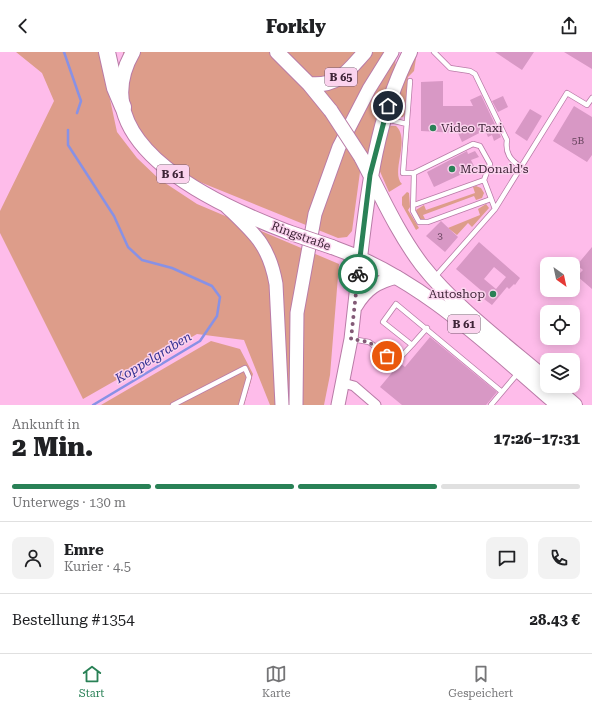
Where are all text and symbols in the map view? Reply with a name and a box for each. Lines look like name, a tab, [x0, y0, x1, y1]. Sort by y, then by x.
icon: back	[12, 15, 34, 37]
icon: share	[558, 15, 580, 37]
text: Forkly	[266, 16, 326, 37]
road number: B 65	[325, 68, 357, 86]
pin	[371, 89, 405, 123]
icon: home	[377, 95, 399, 117]
place label: Video Taxi	[441, 121, 503, 135]
marker: Video Taxi	[428, 123, 438, 133]
house number: 5B	[572, 135, 584, 146]
place label: McDonald's	[460, 162, 529, 176]
marker: McDonald's	[447, 164, 457, 174]
road number: B 61	[157, 165, 189, 183]
street label: Ringstraße	[269, 219, 333, 253]
house number: 3	[437, 230, 443, 241]
courier	[338, 254, 378, 294]
north arrow	[540, 257, 580, 297]
map controls	[540, 257, 580, 393]
icon: bike	[347, 263, 369, 285]
place label: Autoshop	[429, 287, 485, 301]
marker: Autoshop	[488, 289, 498, 299]
button: locate	[540, 305, 580, 345]
road number: B 61	[448, 315, 480, 333]
water label: Koppelgraben	[112, 329, 194, 387]
pin	[370, 339, 404, 373]
icon: bag	[376, 345, 398, 367]
button: layers	[540, 353, 580, 393]
text: Ankunft in	[12, 417, 80, 432]
text: 17:26–17:31	[494, 430, 580, 448]
text: 2 Min.	[12, 432, 93, 462]
text: Unterwegs · 130 m	[12, 495, 126, 510]
button: person	[12, 537, 54, 579]
button: chat	[486, 537, 528, 579]
button: phone	[538, 537, 580, 579]
text: Emre	[64, 541, 104, 559]
text: Kurier · 4.5	[64, 559, 131, 574]
text: Bestellung #1354	[12, 611, 135, 629]
text: 28.43 €	[529, 611, 580, 629]
tab: Start	[79, 663, 104, 700]
tab: Karte	[262, 663, 291, 700]
tab: Gespeichert	[448, 663, 513, 700]

